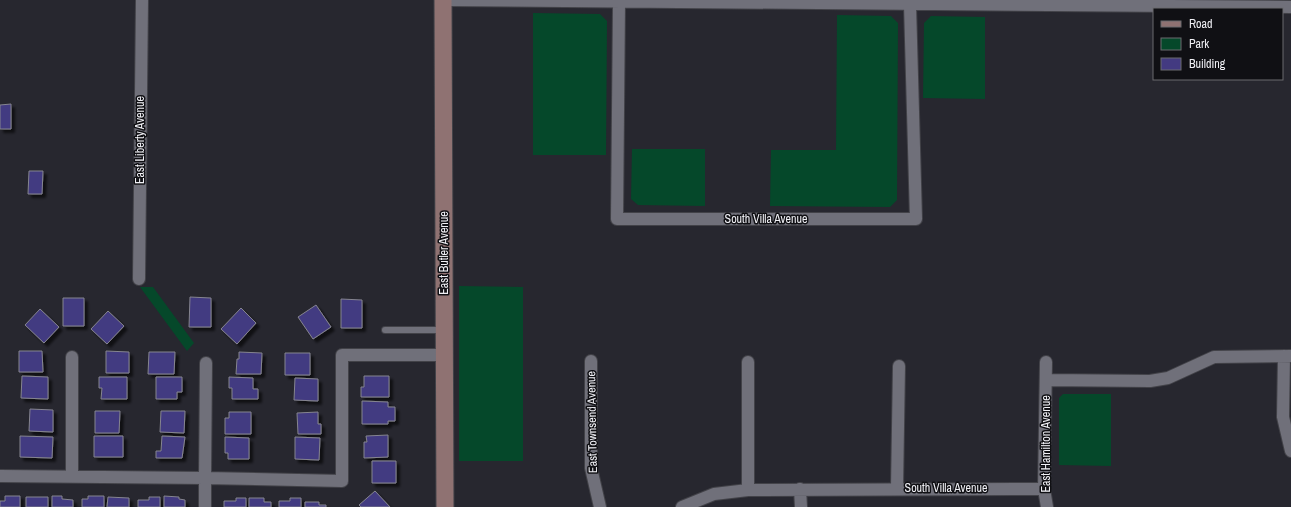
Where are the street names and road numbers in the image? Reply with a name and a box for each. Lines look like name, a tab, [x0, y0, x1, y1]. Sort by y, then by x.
street label: East Liberty Avenue	[132, 96, 148, 184]
street label: East Butler Avenue	[436, 211, 452, 295]
street label: South Villa Avenue	[725, 211, 807, 227]
street label: East Townsend Avenue	[583, 371, 601, 473]
street label: East Hamilton Avenue	[1038, 395, 1054, 493]
street label: South Villa Avenue	[905, 480, 987, 496]

